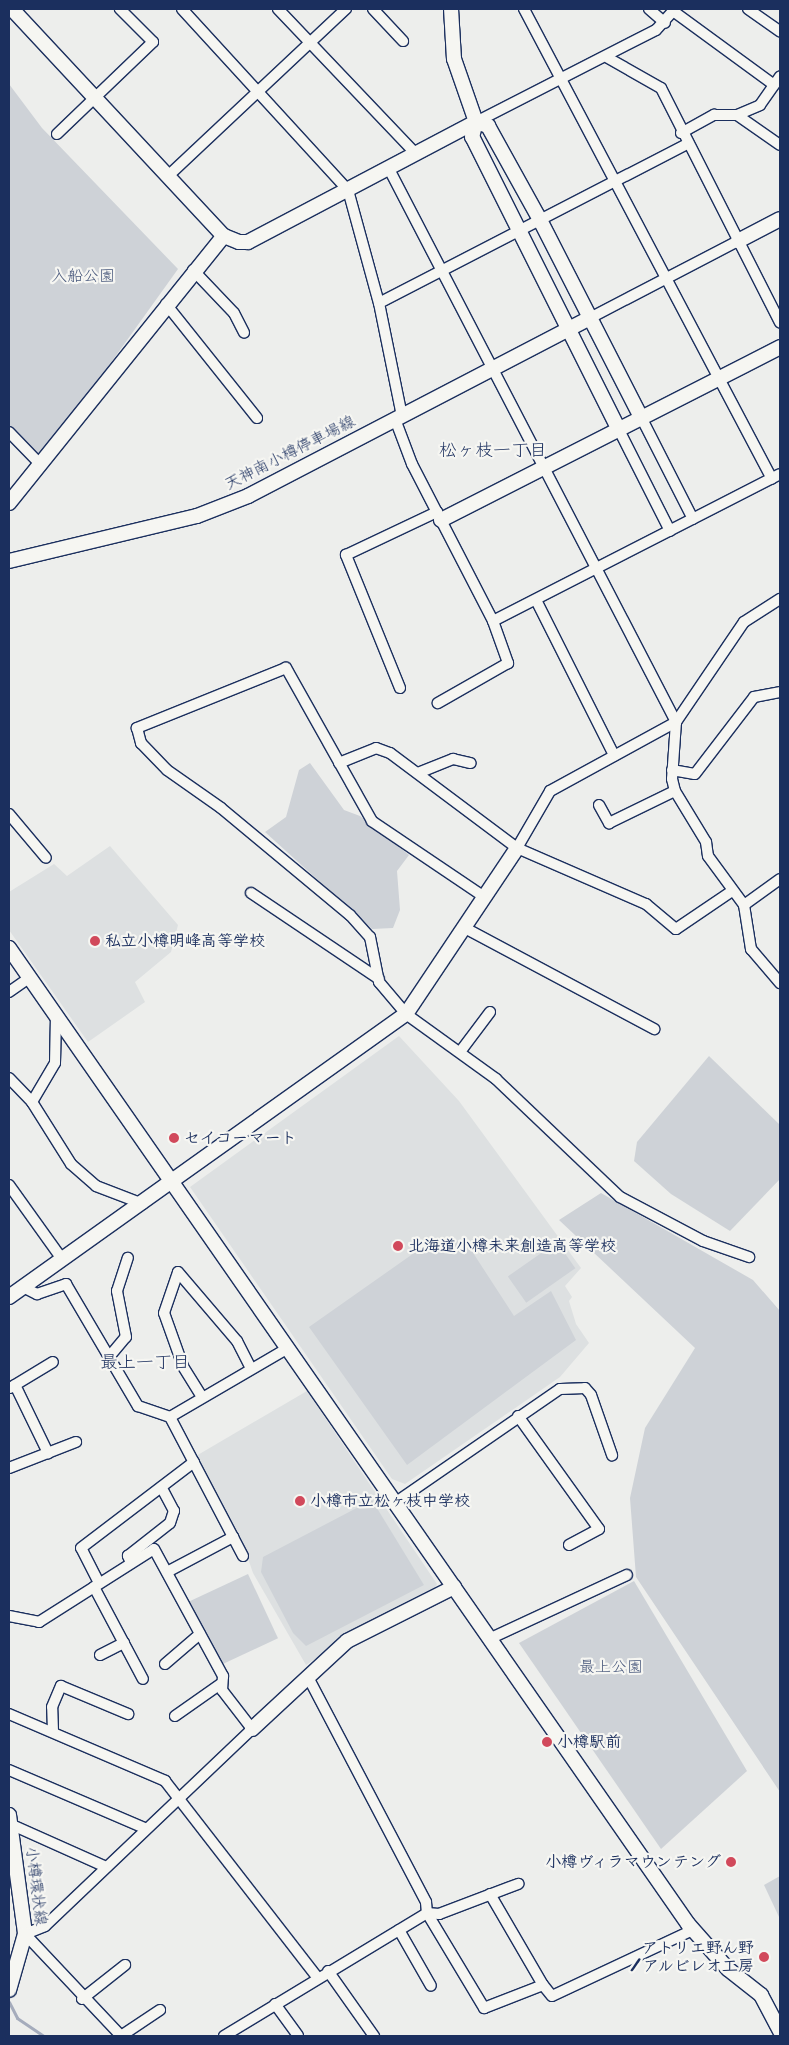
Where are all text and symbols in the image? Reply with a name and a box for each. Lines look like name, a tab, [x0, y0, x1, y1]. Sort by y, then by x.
park label: 入船公園	[51, 266, 115, 286]
street label: 天神南小樽停車場線	[221, 412, 359, 494]
district label: 松ヶ枝一丁目	[439, 439, 547, 461]
place label: 私立小樽明峰高等学校	[105, 931, 265, 951]
marker: 私立小樽明峰高等学校	[89, 935, 101, 947]
place label: セイコーマート	[184, 1128, 296, 1148]
marker: セイコーマート	[168, 1132, 180, 1144]
place label: 北海道小樽未来創造高等学校	[408, 1236, 616, 1256]
marker: 北海道小樽未来創造高等学校	[392, 1240, 404, 1252]
district label: 最上一丁目	[100, 1351, 190, 1373]
place label: 小樽市立松ヶ枝中学校	[310, 1491, 470, 1511]
marker: 小樽市立松ヶ枝中学校	[294, 1495, 306, 1507]
park label: 最上公園	[579, 1657, 643, 1677]
place label: 小樽駅前	[557, 1732, 621, 1752]
marker: 小樽駅前	[541, 1736, 553, 1748]
street label: 小樽環状線	[22, 1845, 50, 1927]
place label: 小樽ヴィラマウンテング	[545, 1852, 721, 1872]
marker: 小樽ヴィラマウンテング	[725, 1856, 737, 1868]
place label: アトリエ野ん野 / アルビレオ工房	[630, 1938, 754, 1976]
marker: アトリエ野ん野 / アルビレオ工房	[758, 1951, 770, 1963]

